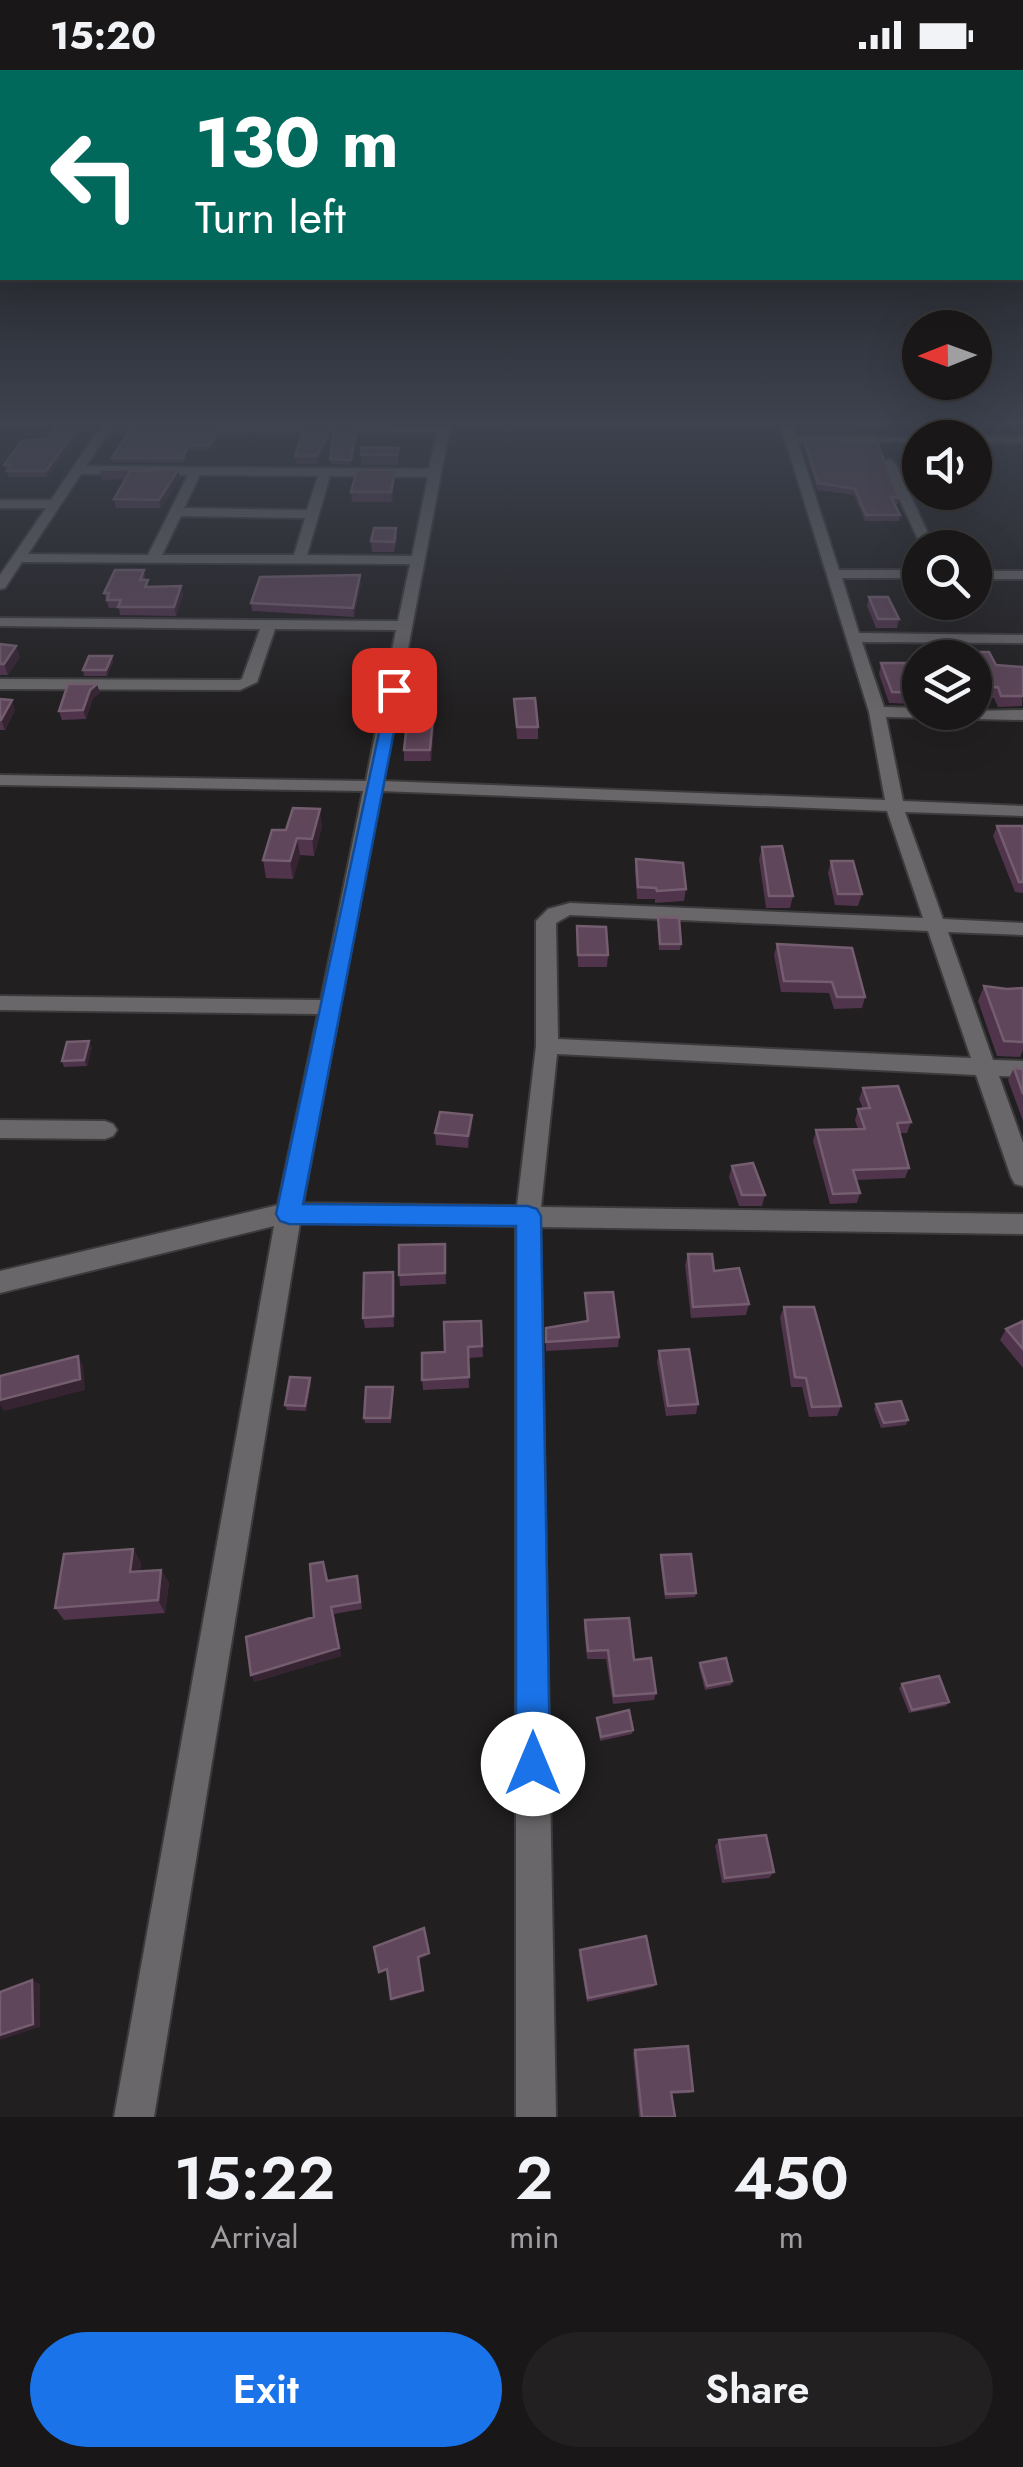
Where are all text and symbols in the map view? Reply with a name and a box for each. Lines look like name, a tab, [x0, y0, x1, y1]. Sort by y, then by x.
text: 15:20	[50, 8, 156, 63]
text: 130 m	[195, 92, 399, 193]
icon: left	[30, 110, 160, 240]
text: Turn left	[195, 185, 346, 250]
north arrow	[902, 310, 992, 400]
map controls	[902, 310, 992, 730]
button: sound	[902, 420, 992, 510]
button: search	[902, 530, 992, 620]
button: layers	[902, 640, 992, 730]
pin	[352, 648, 437, 733]
icon: arrive	[367, 663, 422, 718]
position arrow	[481, 1712, 585, 1816]
text: 15:22	[174, 2135, 335, 2222]
text: 2	[515, 2135, 553, 2222]
text: 450	[733, 2135, 849, 2222]
text: Arrival	[210, 2214, 299, 2260]
text: min	[509, 2214, 559, 2260]
text: m	[779, 2214, 804, 2260]
button: Exit	[30, 2332, 502, 2447]
button: Share	[522, 2332, 993, 2447]

